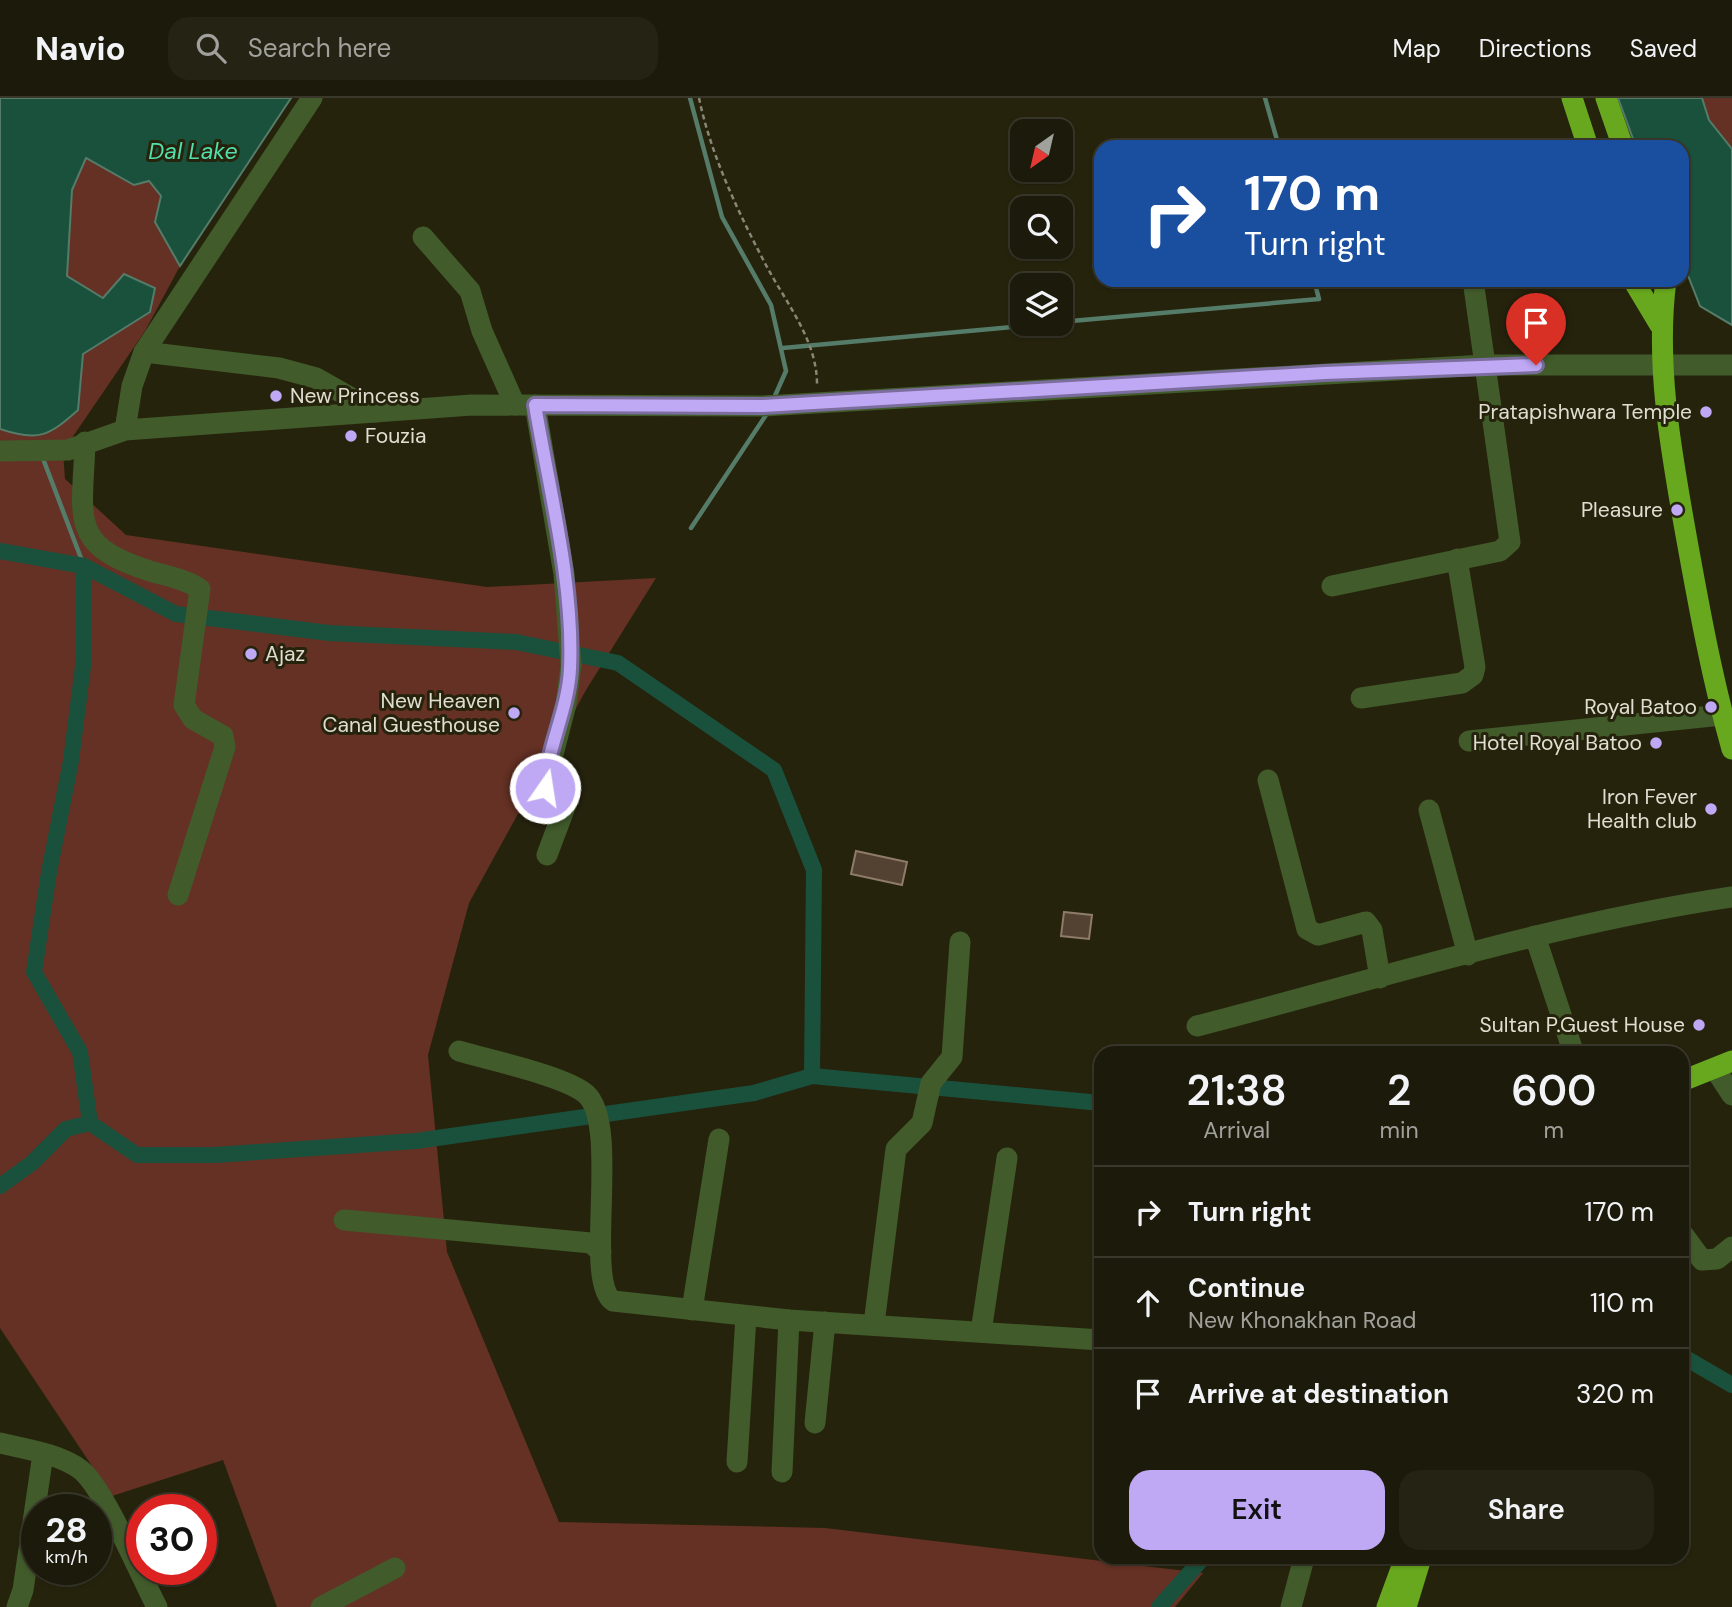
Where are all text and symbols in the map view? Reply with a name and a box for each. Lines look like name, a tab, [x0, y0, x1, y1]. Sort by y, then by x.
search box	[168, 17, 658, 80]
text: Navio	[35, 27, 126, 70]
icon: search	[192, 29, 230, 67]
text: Search here	[248, 31, 391, 65]
text: Map	[1393, 33, 1441, 64]
text: Directions	[1479, 33, 1592, 64]
text: Saved	[1630, 33, 1697, 64]
north arrow	[1010, 119, 1073, 182]
map controls	[1010, 119, 1073, 336]
water label: Dal Lake	[148, 136, 238, 166]
text: 170 m	[1244, 161, 1380, 225]
icon: right	[1129, 168, 1220, 259]
button: search	[1010, 196, 1073, 259]
text: Turn right	[1244, 223, 1386, 265]
button: layers	[1010, 273, 1073, 336]
pin	[1506, 293, 1566, 365]
icon: arrive	[1517, 304, 1555, 342]
place label: New Princess	[290, 382, 420, 410]
marker: New Princess	[268, 388, 284, 404]
place label: Pratapishwara Temple	[1478, 398, 1692, 426]
marker: Pratapishwara Temple	[1698, 404, 1714, 420]
place label: Fouzia	[365, 422, 426, 450]
marker: Fouzia	[343, 428, 359, 444]
place label: Pleasure	[1581, 496, 1663, 524]
marker: Pleasure	[1669, 502, 1685, 518]
place label: Ajaz	[265, 640, 305, 668]
marker: Ajaz	[243, 646, 259, 662]
place label: New Heaven Canal Guesthouse	[323, 687, 500, 739]
place label: Royal Batoo	[1584, 693, 1697, 721]
marker: Royal Batoo	[1703, 699, 1719, 715]
marker: New Heaven Canal Guesthouse	[506, 705, 522, 721]
place label: Hotel Royal Batoo	[1473, 729, 1642, 757]
marker: Hotel Royal Batoo	[1648, 735, 1664, 751]
position arrow	[508, 751, 582, 825]
place label: Iron Fever Health club	[1587, 783, 1697, 835]
marker: Iron Fever Health club	[1703, 801, 1719, 817]
place label: Sultan P.Guest House	[1480, 1011, 1685, 1039]
marker: Sultan P.Guest House	[1691, 1017, 1707, 1033]
text: 21:38	[1187, 1063, 1287, 1118]
text: 2	[1387, 1063, 1411, 1118]
text: 600	[1511, 1063, 1596, 1118]
text: Arrival	[1203, 1115, 1270, 1145]
text: min	[1379, 1115, 1419, 1145]
text: m	[1544, 1115, 1564, 1145]
icon: right	[1129, 1193, 1167, 1231]
text: Turn right	[1188, 1195, 1312, 1229]
text: 170 m	[1585, 1195, 1654, 1229]
text: Continue	[1188, 1271, 1305, 1305]
icon: ahead	[1129, 1284, 1167, 1322]
text: 110 m	[1590, 1286, 1654, 1320]
text: New Khonakhan Road	[1188, 1305, 1416, 1335]
icon: arrive	[1129, 1375, 1167, 1413]
text: Arrive at destination	[1188, 1377, 1449, 1411]
text: 320 m	[1576, 1377, 1654, 1411]
button: Exit	[1129, 1470, 1385, 1550]
button: Share	[1399, 1470, 1654, 1550]
speed limit sign: 30	[126, 1494, 217, 1585]
text: 28	[45, 1507, 88, 1553]
text: km/h	[45, 1545, 88, 1569]

